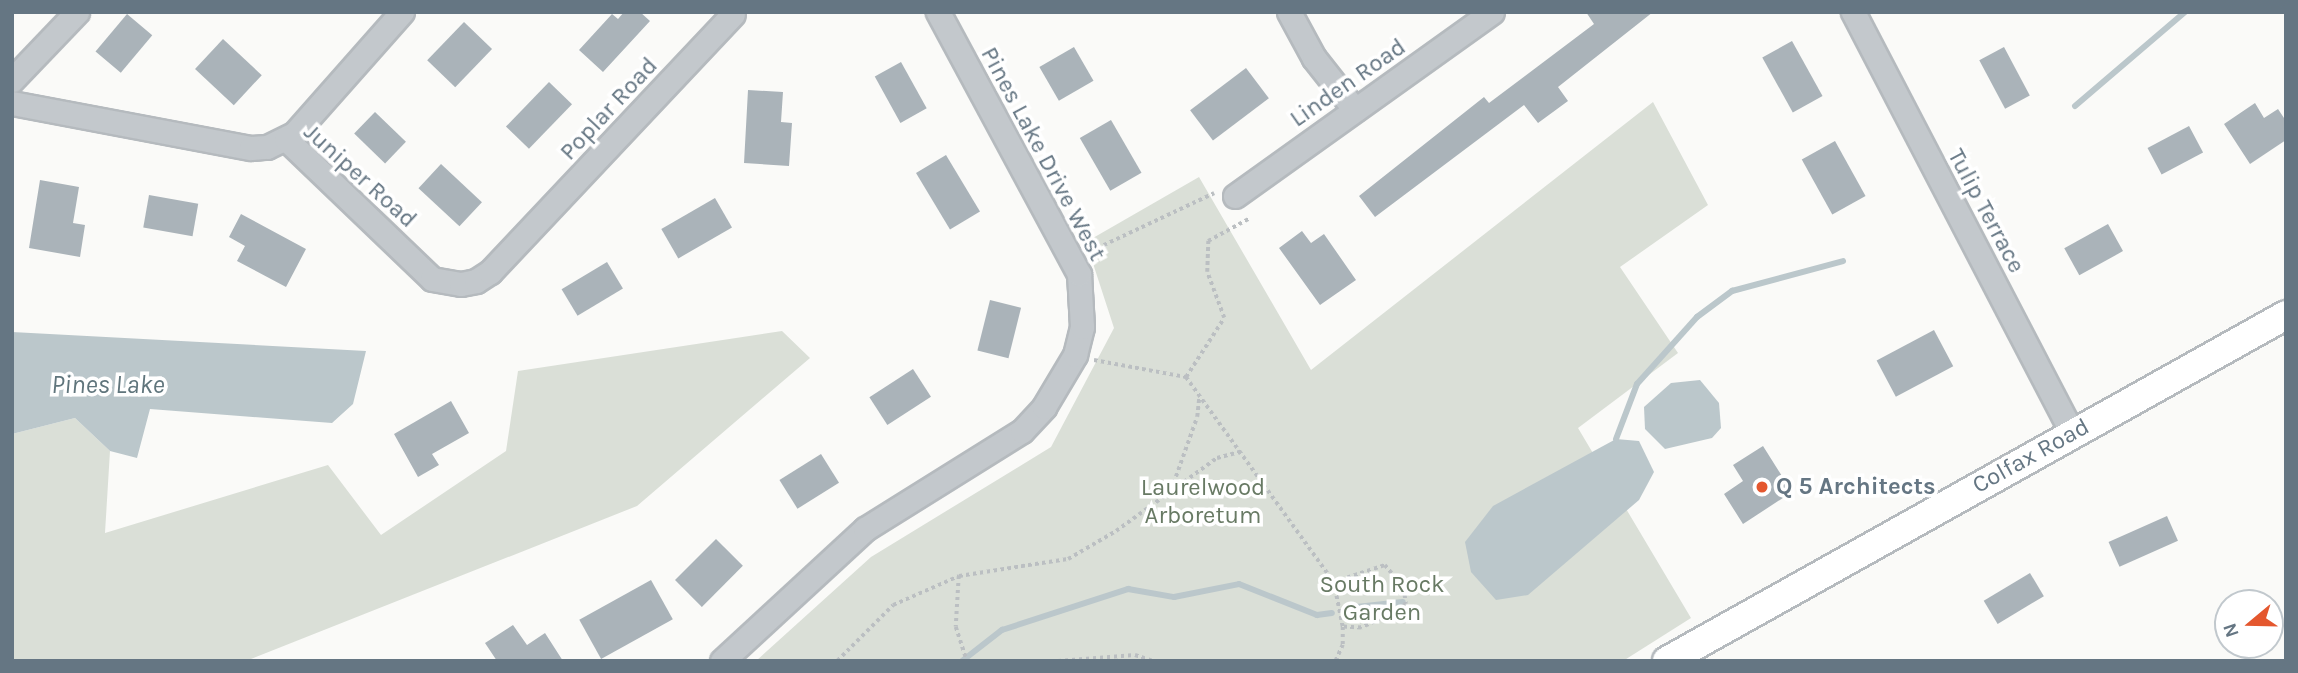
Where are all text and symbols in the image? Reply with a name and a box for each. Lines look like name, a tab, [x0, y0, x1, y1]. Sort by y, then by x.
street label: Linden Road	[1285, 33, 1411, 133]
street label: Pines Lake Drive West	[974, 42, 1112, 266]
street label: Poplar Road	[554, 52, 664, 166]
street label: Juniper Road	[298, 118, 422, 234]
street label: Tulip Terrace	[1941, 144, 2031, 278]
water label: Pines Lake	[51, 369, 165, 401]
street label: Colfax Road	[1968, 412, 2094, 500]
place label: Q 5 Architects	[1776, 473, 1936, 501]
park label: Laurelwood Arboretum	[1141, 474, 1265, 530]
marker: Q 5 Architects	[1754, 479, 1770, 495]
park label: South Rock Garden	[1319, 571, 1445, 627]
north arrow	[2214, 589, 2284, 659]
text: N	[2218, 620, 2244, 640]

